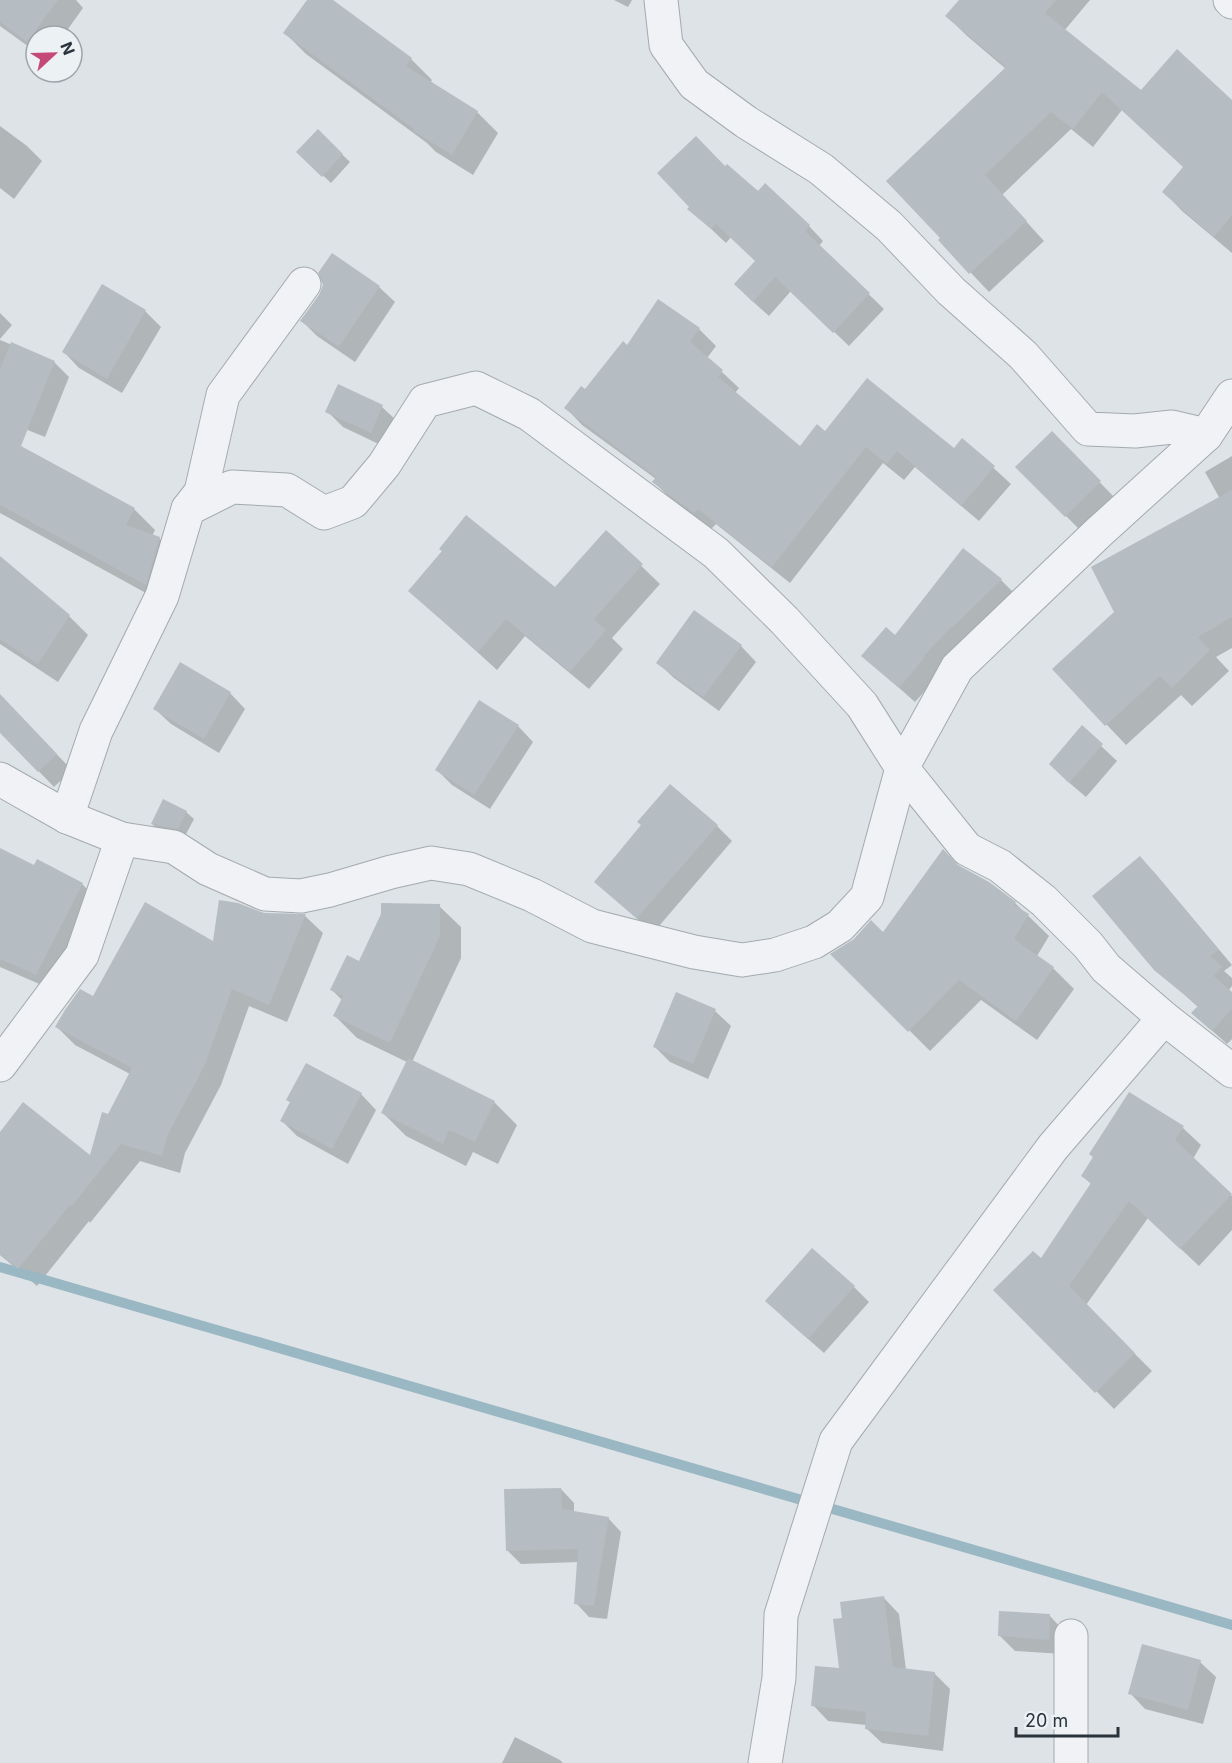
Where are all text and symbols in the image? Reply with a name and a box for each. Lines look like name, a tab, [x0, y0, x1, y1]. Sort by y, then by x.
north arrow	[24, 24, 84, 84]
text: N	[56, 39, 79, 58]
scale bar	[1016, 1700, 1118, 1738]
text: 20 m	[1025, 1710, 1068, 1731]

